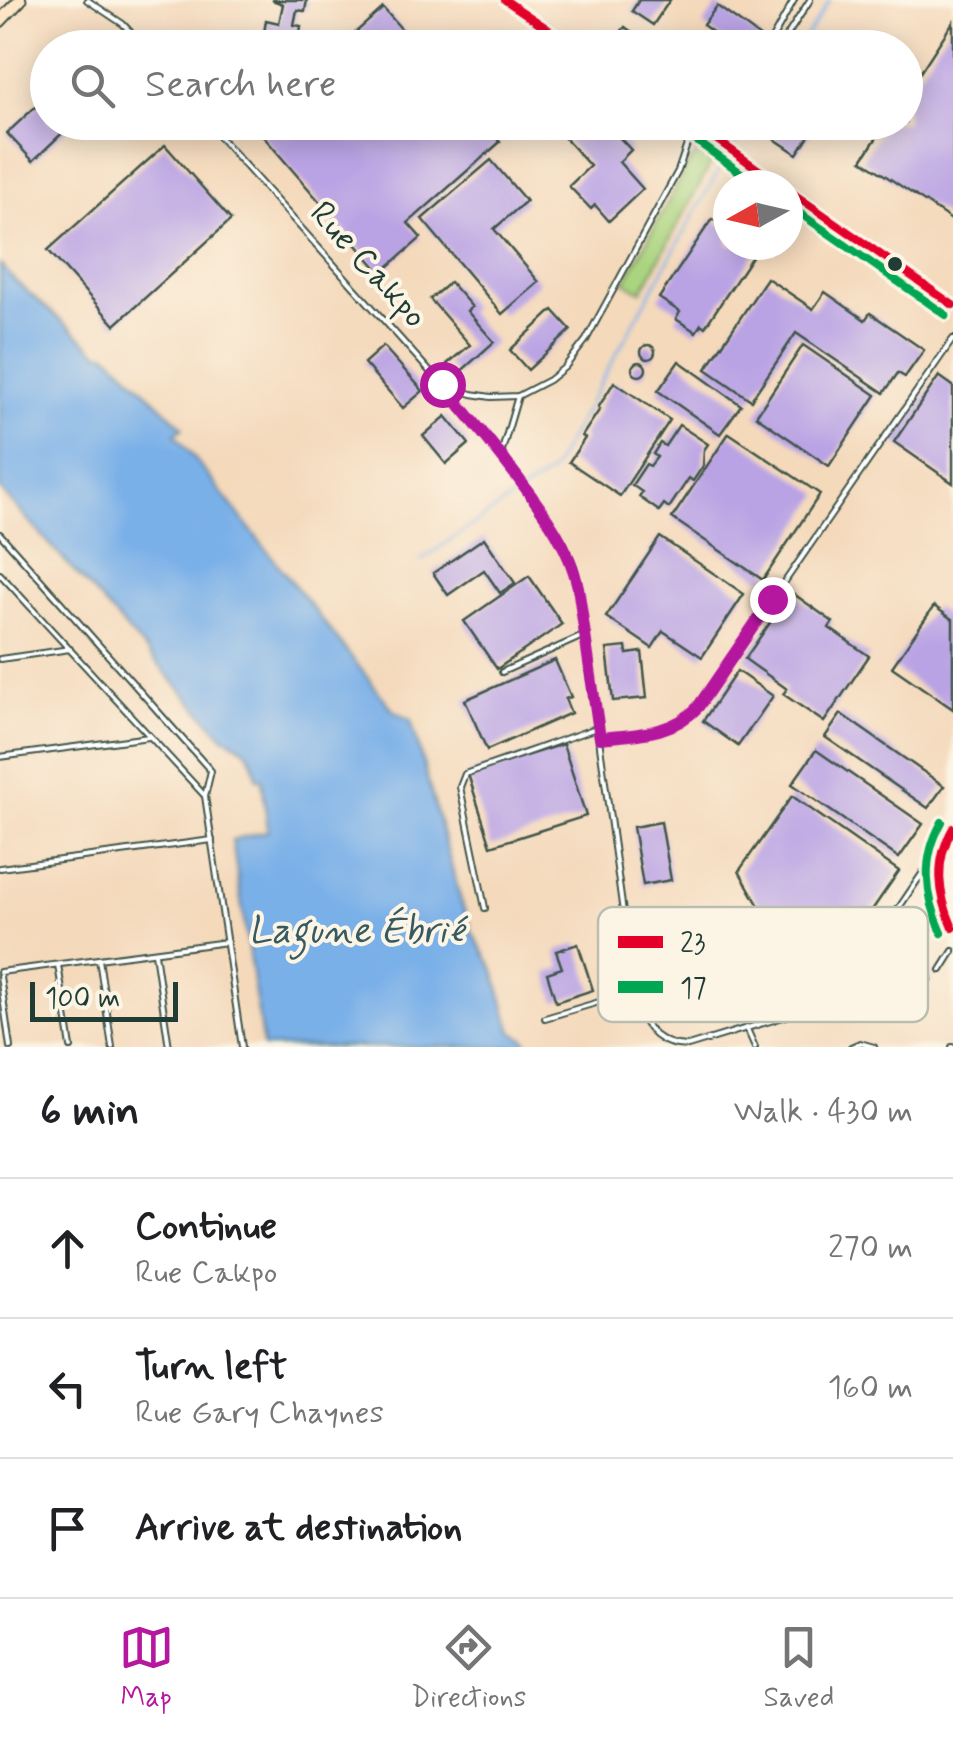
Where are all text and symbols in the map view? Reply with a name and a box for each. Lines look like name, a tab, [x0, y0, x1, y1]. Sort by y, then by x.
search box	[30, 30, 923, 140]
icon: search	[65, 58, 120, 113]
text: Search here	[145, 61, 336, 110]
north arrow	[713, 170, 803, 260]
street label: Rue Cakpo	[299, 192, 437, 338]
unlabelled marker	[885, 254, 905, 274]
route start	[420, 362, 466, 408]
route end	[750, 577, 796, 623]
water label: Lagune Ébrié	[248, 906, 469, 960]
legend	[598, 907, 928, 1022]
text: 23	[680, 926, 706, 963]
text: 17	[680, 971, 707, 1008]
scale bar	[30, 977, 178, 1021]
text: 100 m	[45, 981, 120, 1018]
text: 6 min	[40, 1085, 139, 1140]
text: Walk · 430 m	[734, 1091, 913, 1133]
text: Continue	[135, 1203, 277, 1252]
icon: ahead	[40, 1221, 95, 1276]
text: 270 m	[828, 1227, 913, 1269]
text: Rue Cakpo	[135, 1252, 277, 1294]
text: Turn left	[135, 1343, 287, 1392]
icon: left	[40, 1361, 95, 1416]
text: 160 m	[828, 1367, 913, 1409]
text: Rue Gary Chaynes	[135, 1392, 384, 1434]
icon: arrive	[40, 1501, 95, 1556]
text: Arrive at destination	[135, 1504, 462, 1553]
tab: Map	[119, 1620, 174, 1717]
tab: Directions	[411, 1620, 526, 1717]
tab: Saved	[764, 1620, 834, 1717]

